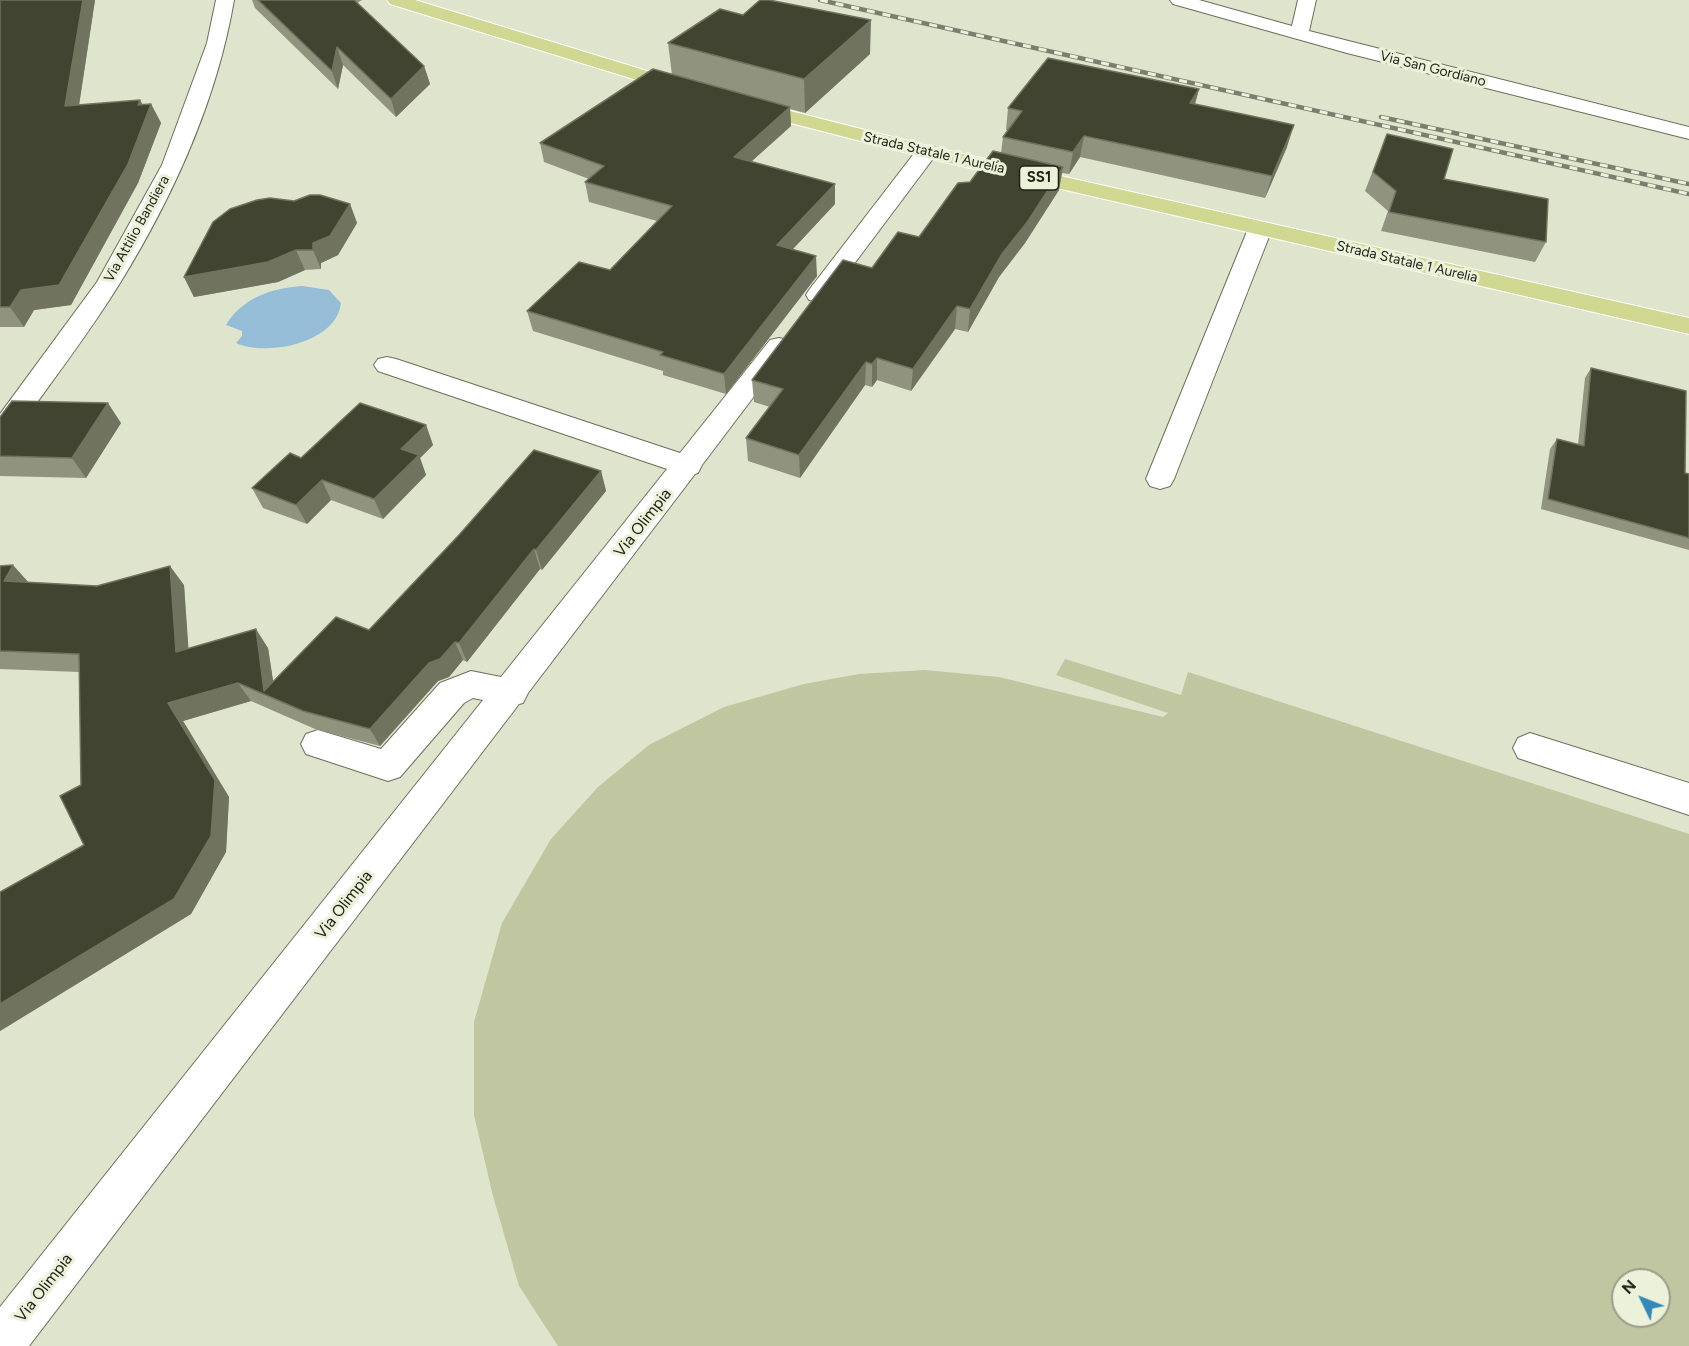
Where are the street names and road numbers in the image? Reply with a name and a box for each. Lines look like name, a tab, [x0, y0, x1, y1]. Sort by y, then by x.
street label: Via San Gordiano	[1378, 48, 1488, 90]
street label: Strada Statale 1 Aurelia	[862, 129, 1006, 177]
road number: SS1	[1020, 166, 1058, 190]
street label: Via Attilio Bandiera	[101, 173, 173, 285]
street label: Strada Statale 1 Aurelia	[1335, 238, 1479, 286]
street label: Via Olimpia	[610, 485, 676, 561]
street label: Via Olimpia	[311, 867, 377, 943]
street label: Via Olimpia	[11, 1250, 77, 1326]

